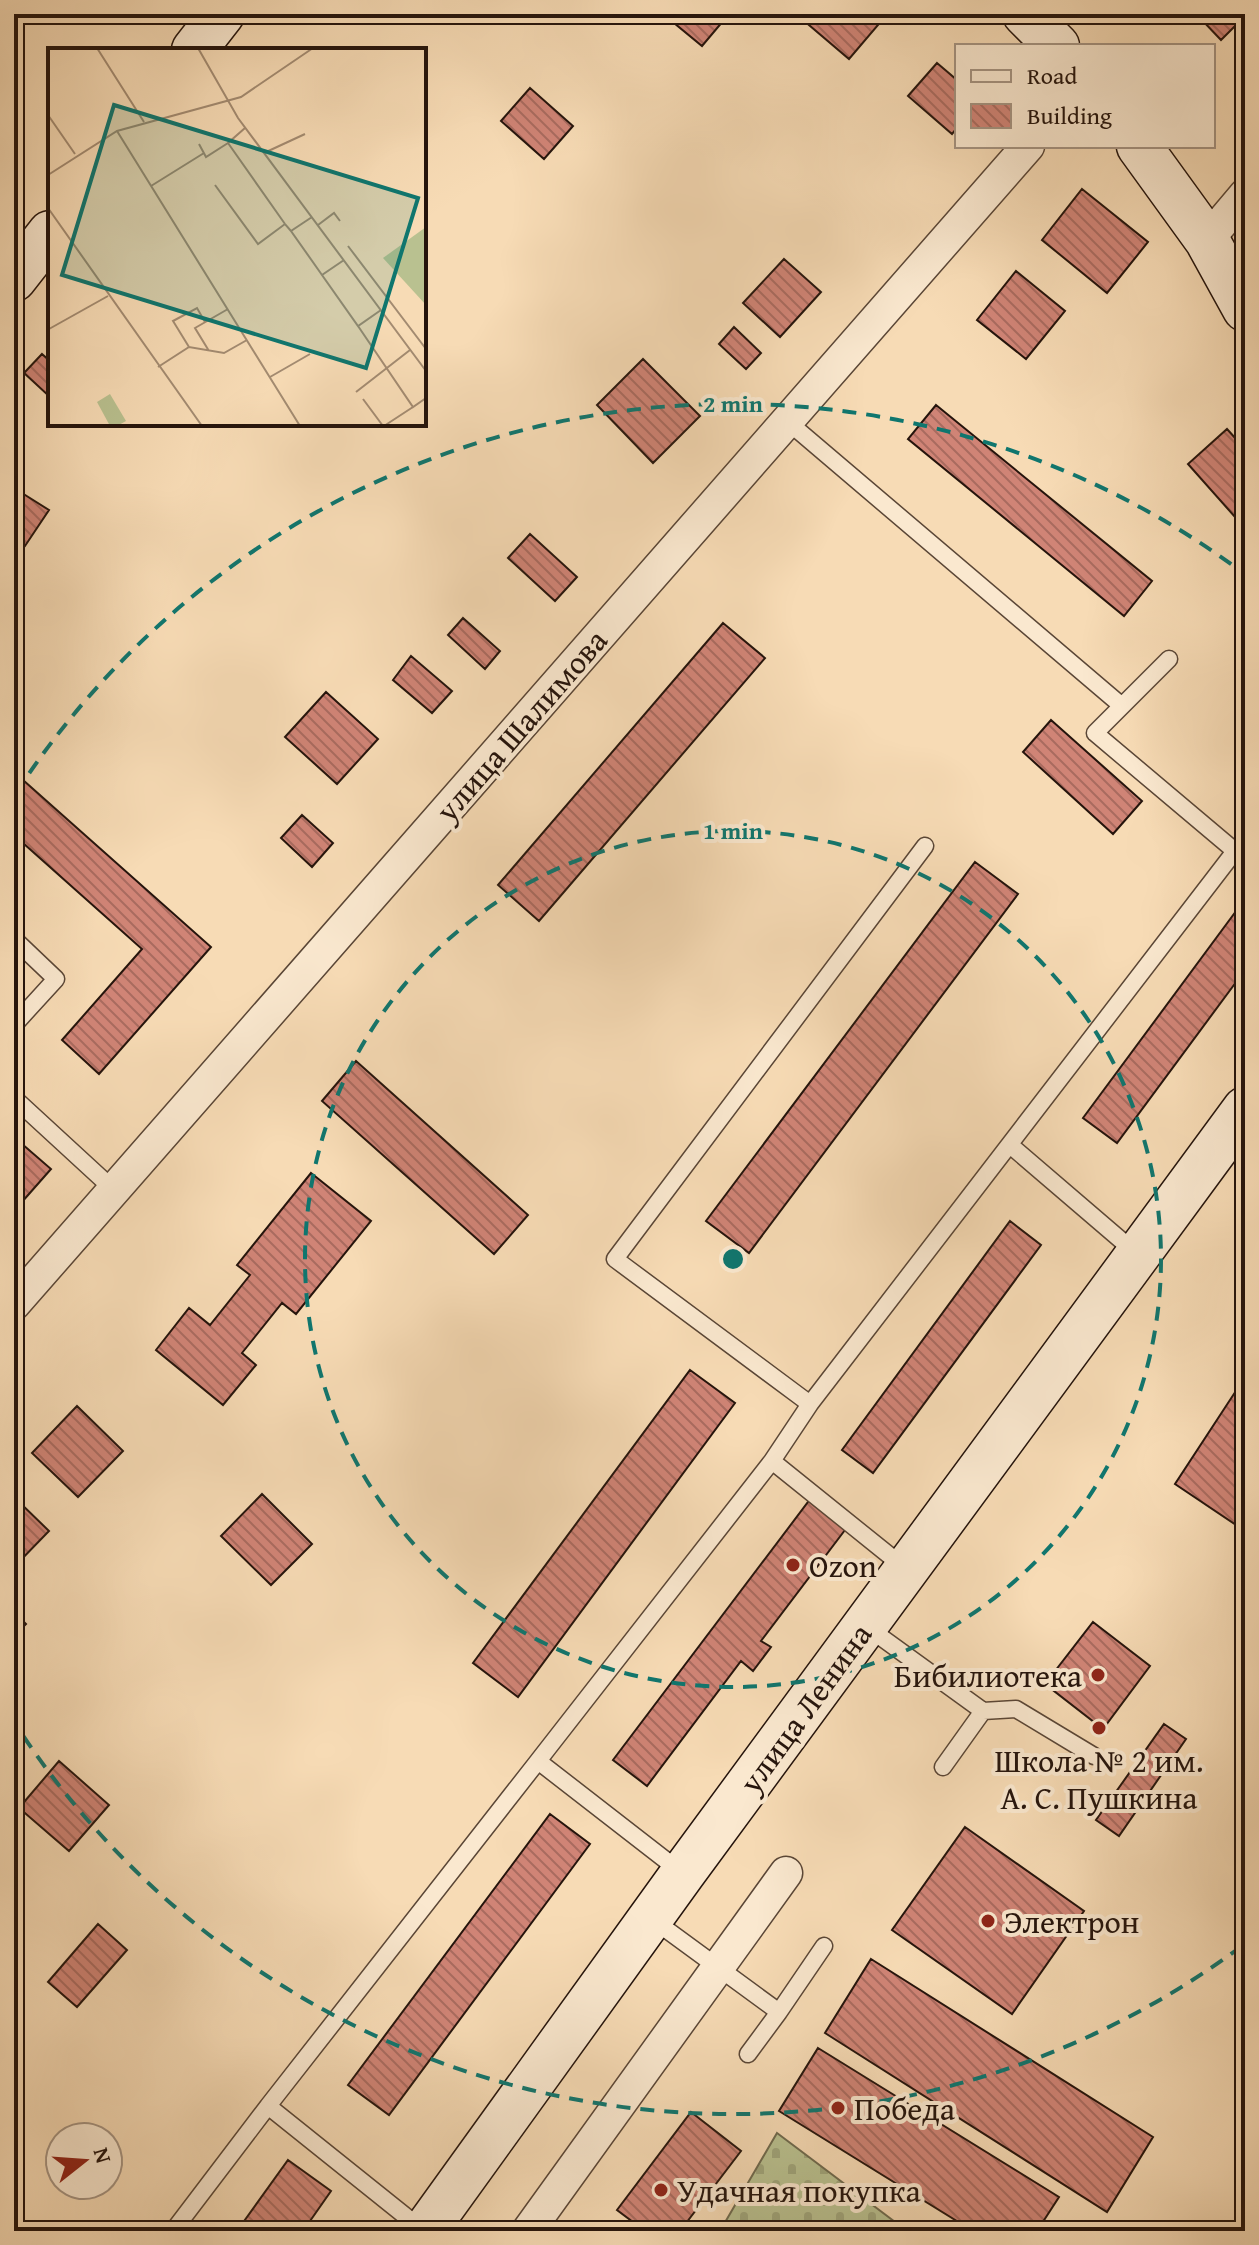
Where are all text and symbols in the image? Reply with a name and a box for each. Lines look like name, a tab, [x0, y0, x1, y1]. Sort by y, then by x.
legend	[955, 44, 1215, 148]
inset map	[48, 48, 426, 426]
text: Road	[1027, 58, 1077, 93]
text: Building	[1027, 98, 1112, 133]
text: 2 min	[703, 386, 763, 421]
street label: улица Шалимова	[423, 618, 619, 833]
text: 1 min	[703, 813, 763, 848]
centre of rings	[719, 1245, 747, 1273]
place label: Ozon	[809, 1542, 877, 1589]
marker: Ozon	[784, 1556, 802, 1574]
street label: улица Ленина	[727, 1613, 883, 1804]
place label: Бибилиотека	[894, 1652, 1083, 1699]
marker: Бибилиотека	[1089, 1666, 1107, 1684]
marker: Школа № 2 им. А. С. Пушкина	[1090, 1719, 1108, 1737]
place label: Школа № 2 им. А. С. Пушкина	[994, 1737, 1204, 1821]
place label: Электрон	[1004, 1898, 1139, 1945]
marker: Электрон	[979, 1912, 997, 1930]
place label: Победа	[854, 2085, 956, 2132]
marker: Победа	[829, 2099, 847, 2117]
north arrow	[44, 2121, 124, 2201]
text: N	[86, 2143, 121, 2167]
place label: Удачная покупка	[677, 2167, 922, 2214]
marker: Удачная покупка	[652, 2181, 670, 2199]

